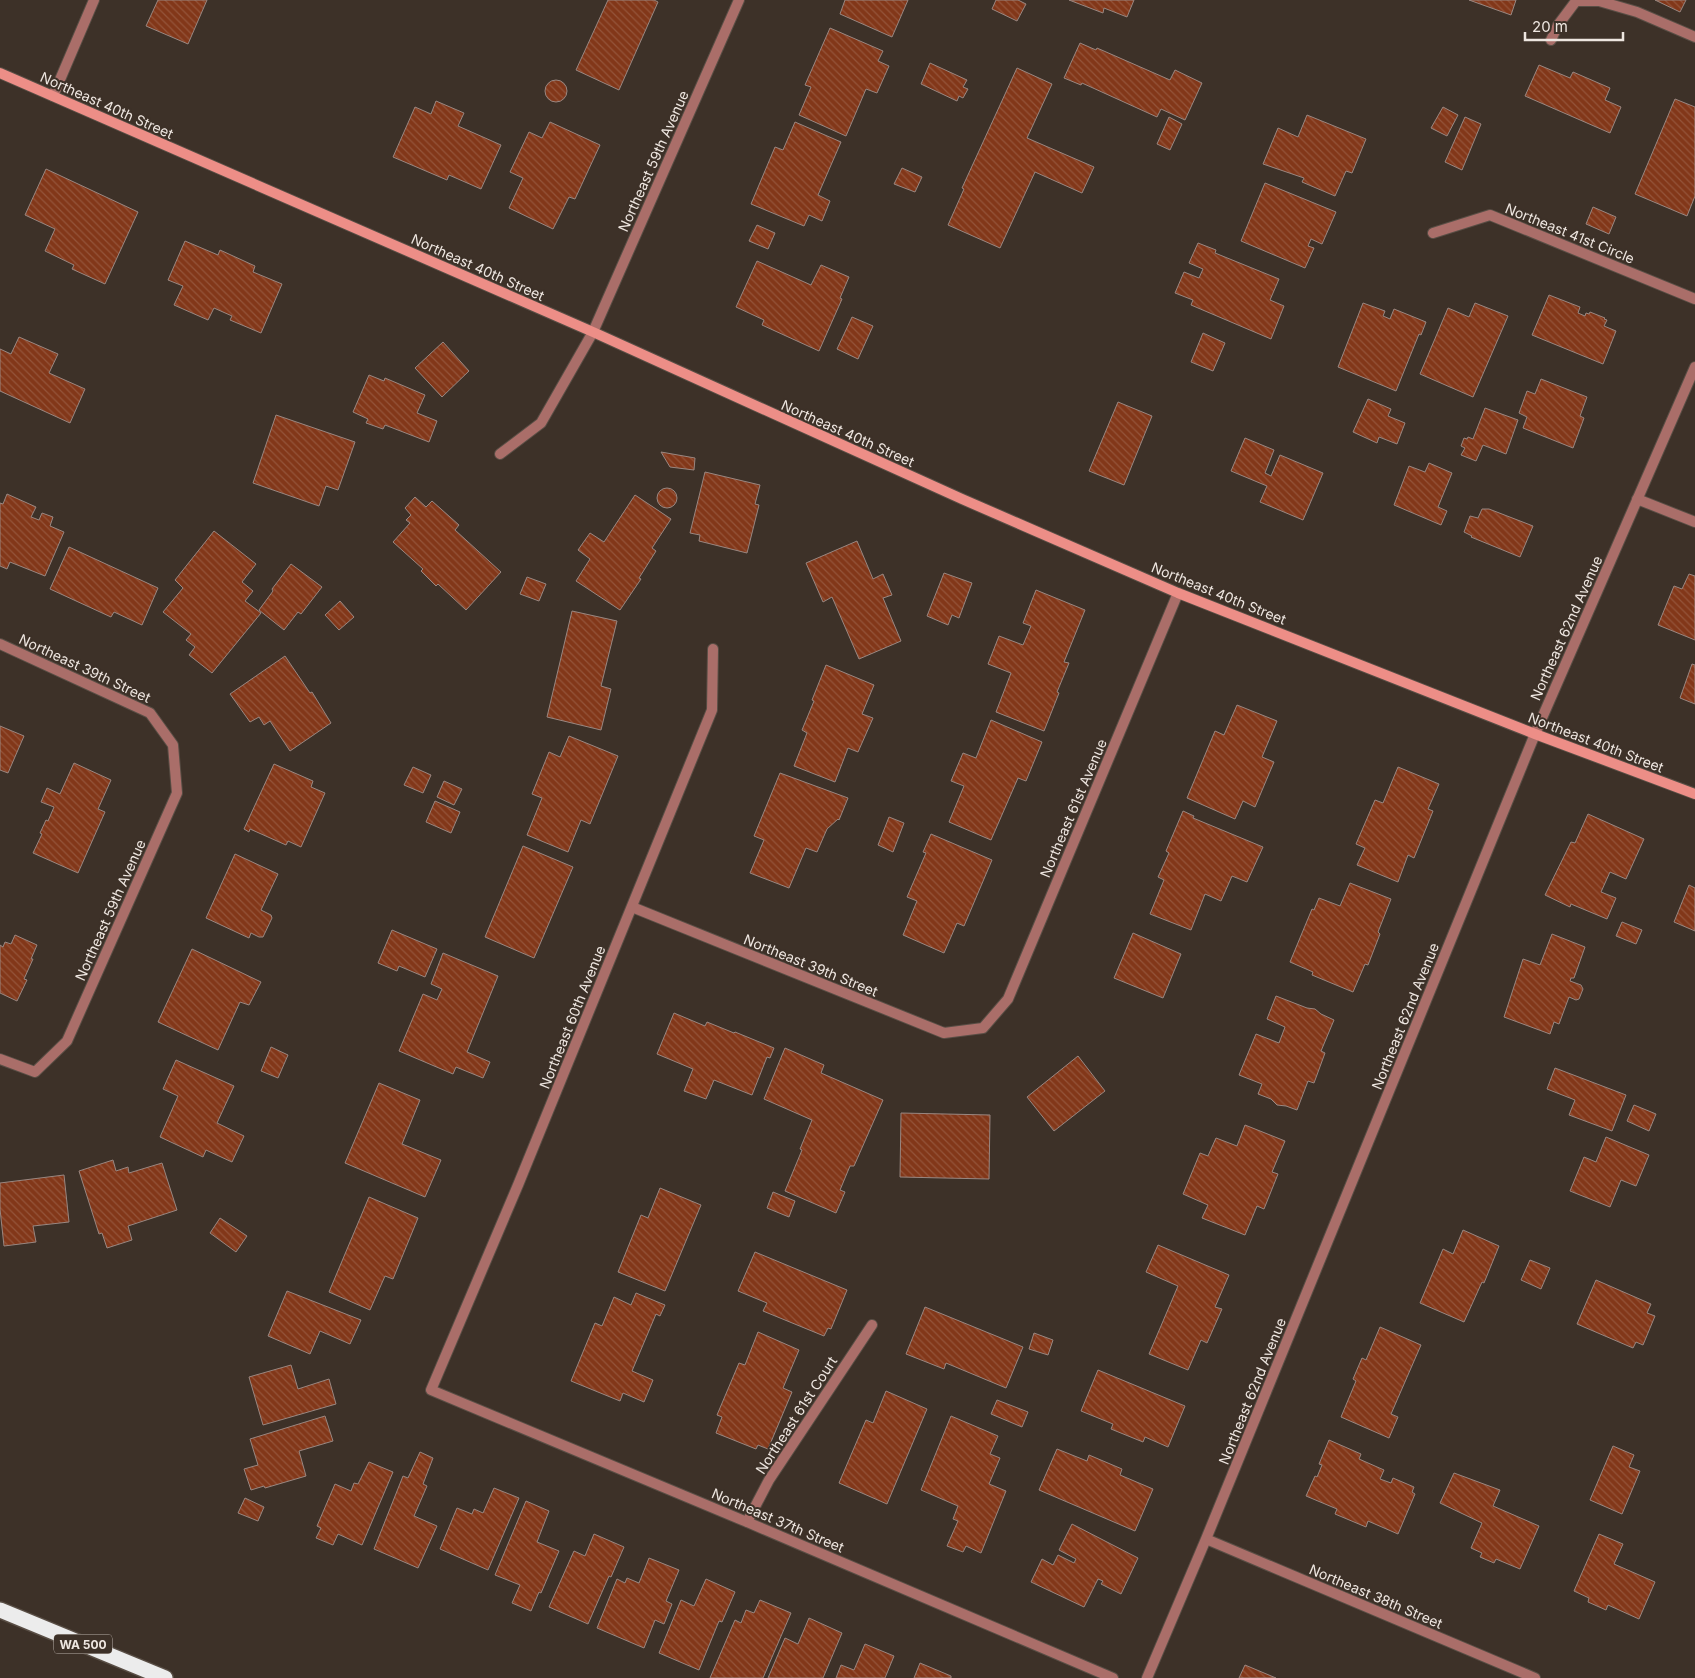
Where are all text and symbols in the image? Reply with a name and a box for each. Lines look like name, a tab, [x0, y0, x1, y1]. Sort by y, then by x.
scale bar	[1525, 10, 1622, 42]
text: 20 m	[1532, 17, 1568, 36]
street label: Northeast 40th Street	[38, 68, 176, 142]
street label: Northeast 59th Avenue	[614, 88, 692, 234]
street label: Northeast 41st Circle	[1503, 199, 1637, 267]
street label: Northeast 40th Street	[409, 230, 547, 304]
street label: Northeast 40th Street	[779, 396, 917, 470]
street label: Northeast 62nd Avenue	[1526, 553, 1606, 703]
street label: Northeast 40th Street	[1149, 558, 1289, 628]
street label: Northeast 39th Street	[17, 630, 154, 706]
street label: Northeast 40th Street	[1526, 708, 1667, 776]
street label: Northeast 61st Avenue	[1036, 736, 1110, 880]
street label: Northeast 59th Avenue	[71, 837, 149, 983]
street label: Northeast 39th Street	[741, 930, 881, 1000]
street label: Northeast 62nd Avenue	[1368, 940, 1442, 1092]
street label: Northeast 60th Avenue	[535, 943, 609, 1091]
street label: Northeast 62nd Avenue	[1215, 1315, 1289, 1467]
street label: Northeast 61st Court	[752, 1353, 841, 1477]
street label: Northeast 37th Street	[709, 1484, 847, 1556]
street label: Northeast 38th Street	[1307, 1560, 1446, 1632]
road number: WA 500	[54, 1635, 112, 1654]

